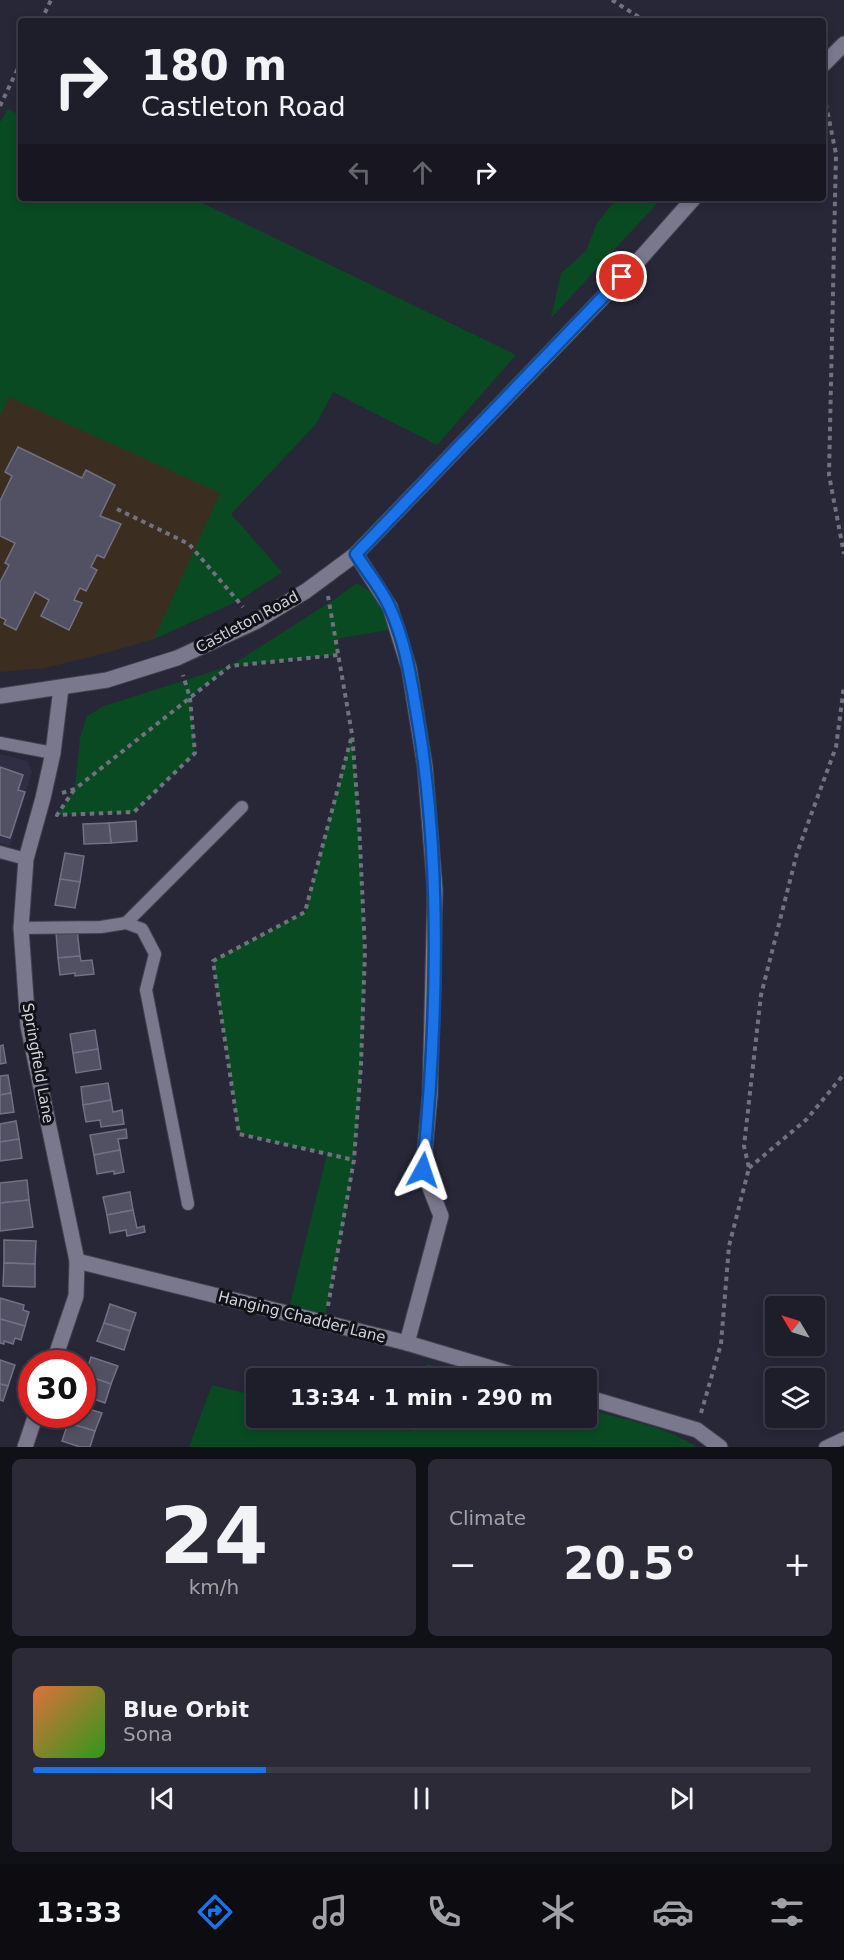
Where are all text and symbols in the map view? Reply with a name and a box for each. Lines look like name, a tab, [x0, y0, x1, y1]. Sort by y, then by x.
text: 180 m	[141, 41, 287, 90]
icon: right	[42, 42, 120, 120]
text: Castleton Road	[141, 91, 346, 122]
icon: left	[343, 156, 376, 189]
icon: ahead	[406, 156, 439, 189]
icon: right	[469, 156, 502, 189]
pin	[596, 251, 647, 302]
icon: arrive	[605, 260, 638, 293]
street label: Castleton Road	[193, 587, 301, 657]
street label: Springfield Lane	[19, 1001, 57, 1125]
position arrow	[391, 1138, 455, 1202]
street label: Hanging Chadder Lane	[216, 1287, 388, 1347]
north arrow	[765, 1296, 825, 1356]
map controls	[765, 1296, 825, 1428]
speed limit sign: 30	[18, 1350, 96, 1428]
button: layers	[765, 1368, 825, 1428]
text: 13:34 · 1 min · 290 m	[290, 1385, 553, 1410]
text: 24	[160, 1491, 268, 1581]
text: Climate	[449, 1506, 526, 1530]
text: 20.5°	[563, 1537, 697, 1590]
text: −	[449, 1545, 477, 1584]
text: +	[783, 1545, 811, 1584]
text: km/h	[189, 1575, 239, 1599]
text: Blue Orbit	[123, 1697, 249, 1722]
text: Sona	[123, 1722, 173, 1746]
icon: previous	[146, 1782, 179, 1815]
icon: pause	[405, 1782, 438, 1815]
icon: next	[665, 1782, 698, 1815]
icon: directions	[194, 1891, 236, 1933]
icon: music	[309, 1891, 351, 1933]
icon: phone	[423, 1891, 465, 1933]
icon: climate	[537, 1891, 579, 1933]
icon: car	[652, 1891, 694, 1933]
icon: filters	[766, 1891, 808, 1933]
text: 13:33	[36, 1897, 122, 1928]

